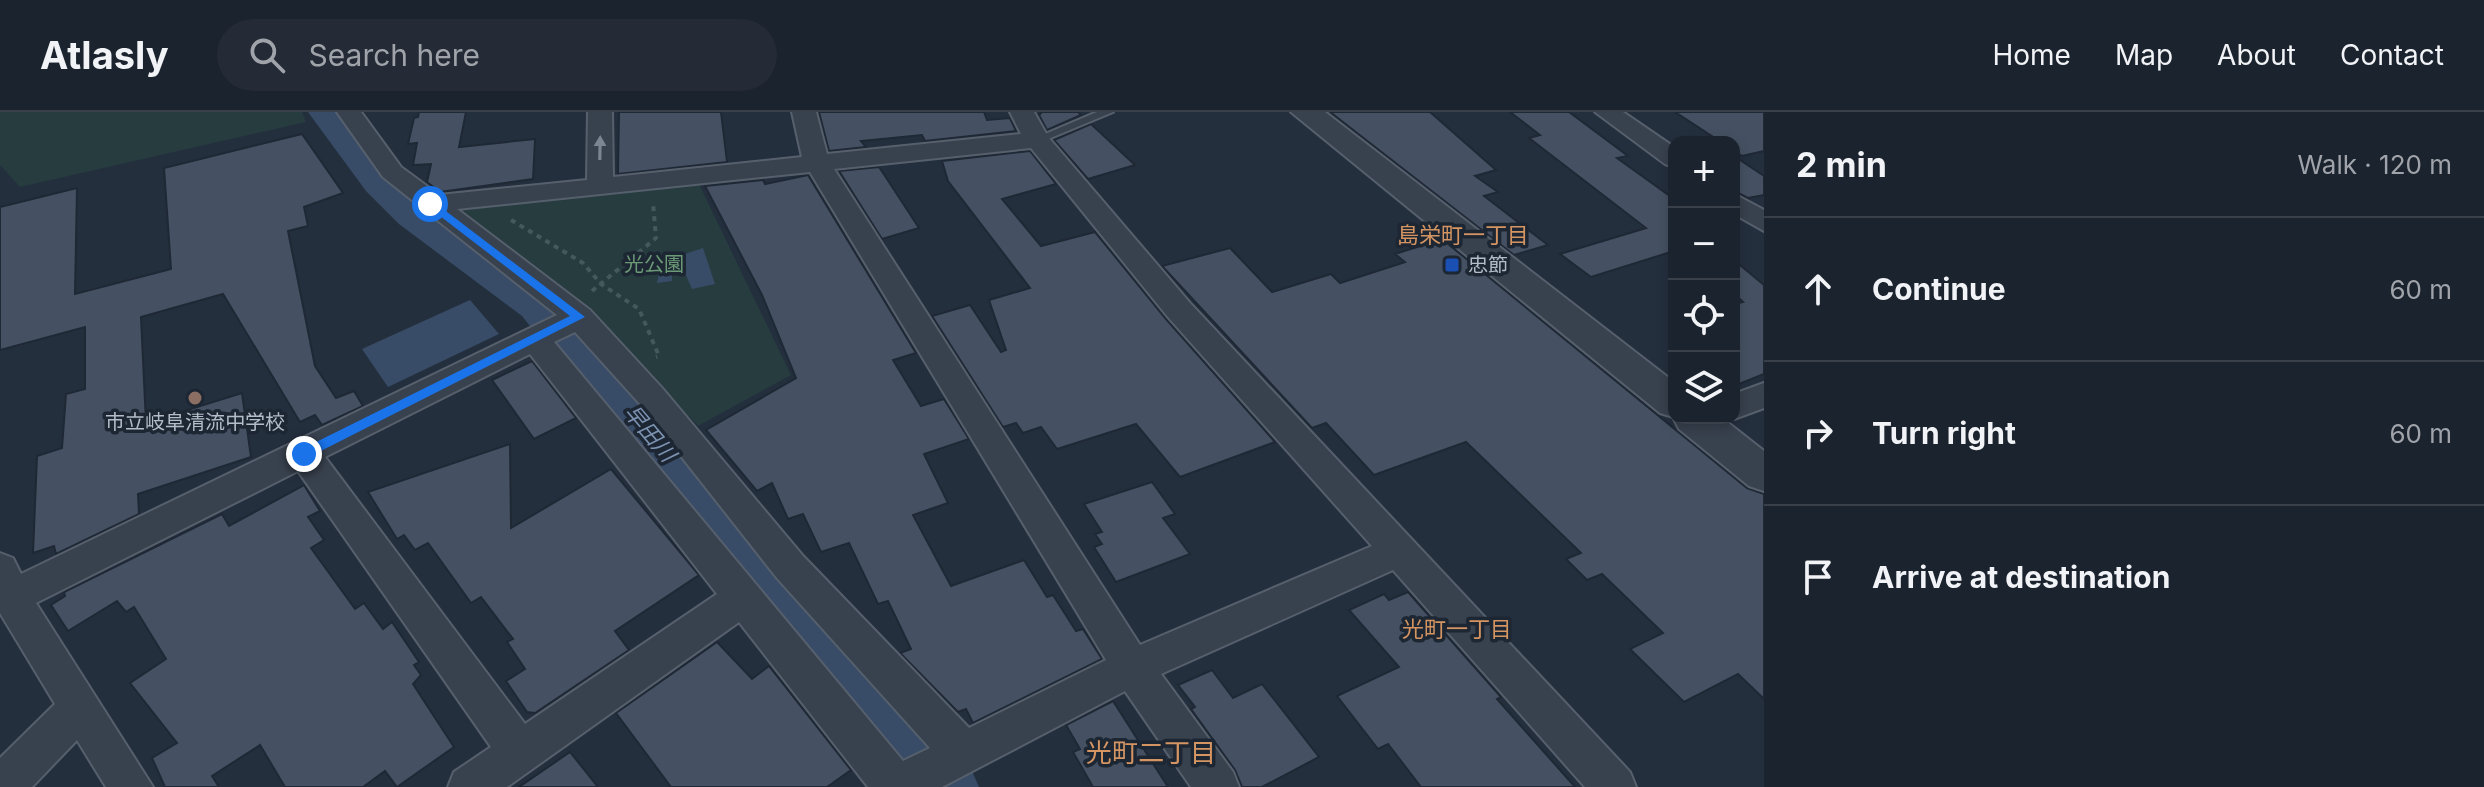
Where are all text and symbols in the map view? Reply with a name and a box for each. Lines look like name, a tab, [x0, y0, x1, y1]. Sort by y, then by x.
search box	[217, 19, 777, 91]
text: Atlasly	[40, 32, 169, 78]
icon: search	[245, 33, 289, 77]
text: Search here	[309, 37, 480, 73]
text: Home	[1992, 38, 2071, 72]
text: Map	[2115, 38, 2173, 72]
text: About	[2217, 38, 2296, 72]
text: Contact	[2340, 38, 2444, 72]
one-way arrow	[594, 135, 606, 160]
map controls	[1668, 136, 1740, 424]
button: +	[1668, 136, 1740, 208]
text: 2 min	[1796, 144, 1887, 185]
text: Walk · 120 m	[2297, 149, 2452, 180]
route start	[412, 186, 448, 222]
button: −	[1668, 208, 1740, 280]
district label: 島栄町一丁目	[1397, 222, 1529, 248]
park label: 光公園	[624, 252, 684, 276]
place label: 忠節	[1468, 253, 1508, 277]
marker: 忠節	[1443, 256, 1461, 274]
icon: ahead	[1796, 267, 1840, 311]
text: Continue	[1872, 271, 2006, 307]
text: 60 m	[2389, 274, 2452, 305]
button: locate	[1668, 280, 1740, 352]
button: layers	[1668, 352, 1740, 424]
marker: 市立岐阜清流中学校	[186, 389, 204, 407]
water label: 早田川	[619, 399, 682, 468]
place label: 市立岐阜清流中学校	[105, 410, 285, 434]
icon: right	[1796, 411, 1840, 455]
text: Turn right	[1872, 415, 2016, 451]
text: 60 m	[2389, 418, 2452, 449]
route end	[286, 436, 322, 472]
icon: arrive	[1796, 555, 1840, 599]
text: Arrive at destination	[1872, 559, 2170, 595]
district label: 光町一丁目	[1402, 616, 1512, 642]
district label: 光町二丁目	[1086, 737, 1216, 768]

